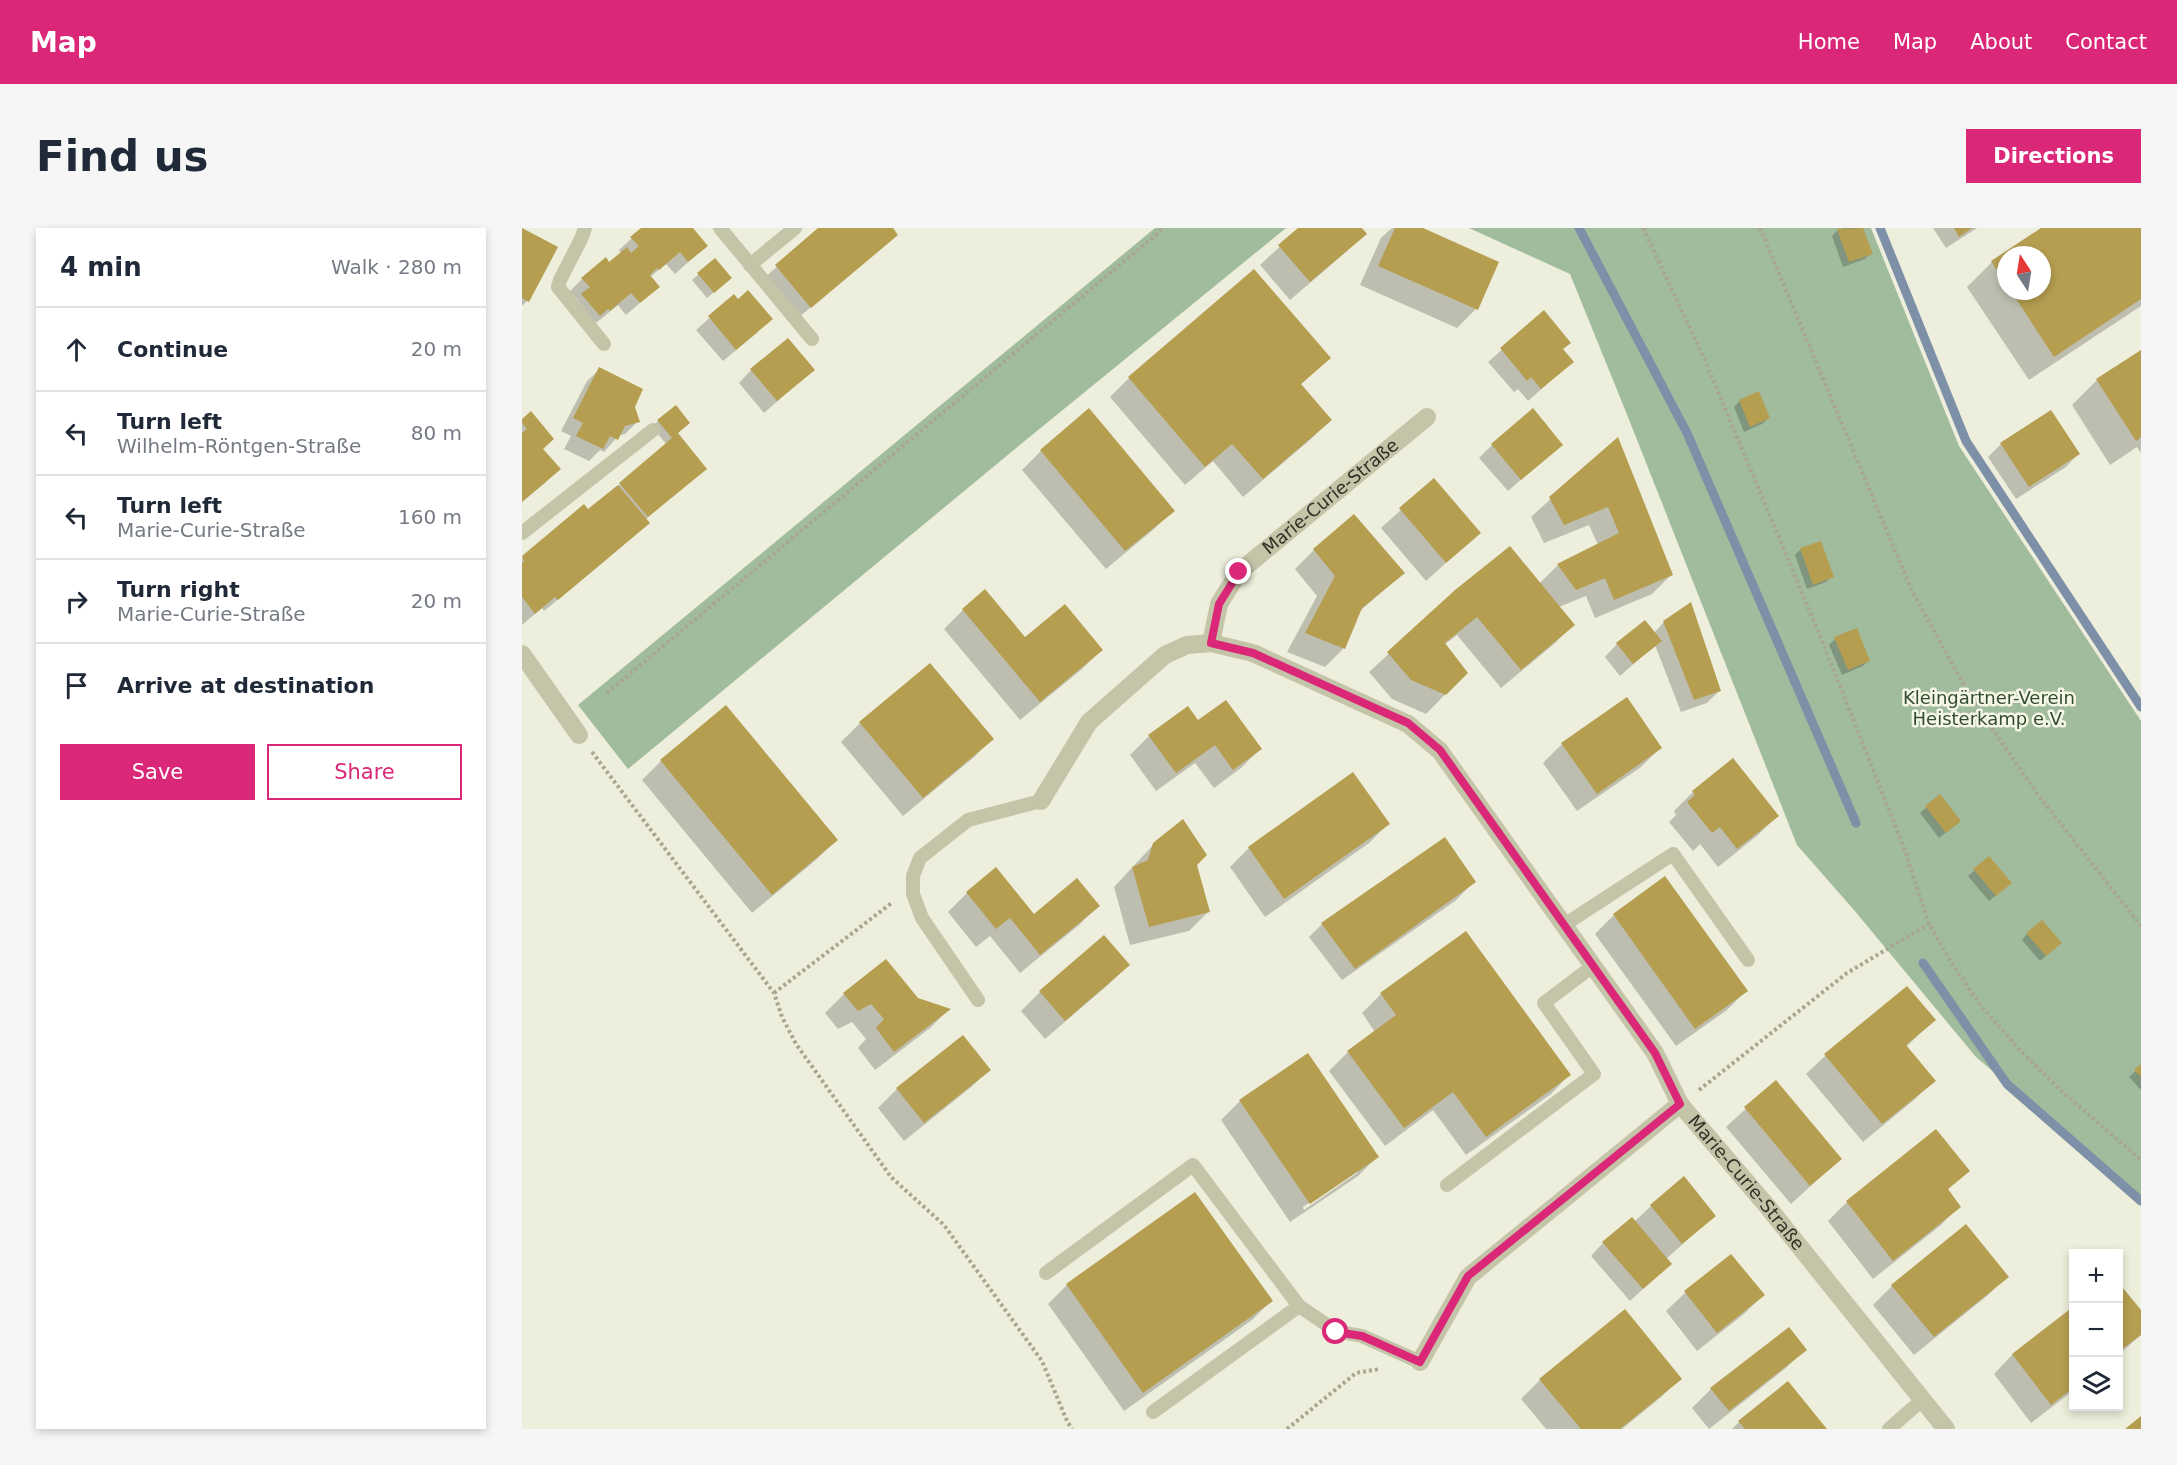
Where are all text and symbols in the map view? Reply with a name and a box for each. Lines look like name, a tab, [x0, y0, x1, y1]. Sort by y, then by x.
text: Map	[30, 26, 97, 59]
text: Home	[1798, 30, 1860, 54]
text: Map	[1893, 30, 1937, 54]
text: About	[1970, 30, 2032, 54]
text: Contact	[2065, 30, 2147, 54]
button: Directions	[1966, 129, 2141, 183]
text: Find us	[36, 132, 209, 181]
north arrow	[1997, 246, 2051, 300]
text: 4 min	[60, 252, 142, 282]
text: Walk · 280 m	[331, 255, 462, 279]
icon: ahead	[60, 333, 93, 366]
text: Continue	[117, 337, 228, 362]
text: 20 m	[411, 337, 462, 361]
text: Turn left	[117, 409, 222, 434]
icon: left	[60, 417, 93, 450]
text: 80 m	[411, 421, 462, 445]
text: Wilhelm-Röntgen-Straße	[117, 434, 361, 458]
street label: Marie-Curie-Straße	[1258, 434, 1402, 558]
text: Turn left	[117, 493, 222, 518]
icon: left	[60, 501, 93, 534]
text: 160 m	[398, 505, 462, 529]
text: Marie-Curie-Straße	[117, 518, 306, 542]
route end	[1225, 558, 1251, 584]
text: Turn right	[117, 577, 240, 602]
icon: right	[60, 585, 93, 618]
text: 20 m	[411, 589, 462, 613]
text: Marie-Curie-Straße	[117, 602, 306, 626]
icon: arrive	[60, 669, 93, 702]
text: Arrive at destination	[117, 673, 374, 698]
park label: Kleingärtner-Verein Heisterkamp e.V.	[1903, 687, 2075, 729]
button: Save	[60, 744, 255, 800]
button: Share	[267, 744, 462, 800]
street label: Marie-Curie-Straße	[1684, 1111, 1809, 1254]
map controls	[2069, 1249, 2123, 1411]
button: +	[2069, 1249, 2123, 1303]
button: −	[2069, 1303, 2123, 1357]
route start	[1322, 1318, 1348, 1344]
button: layers	[2069, 1357, 2123, 1411]

